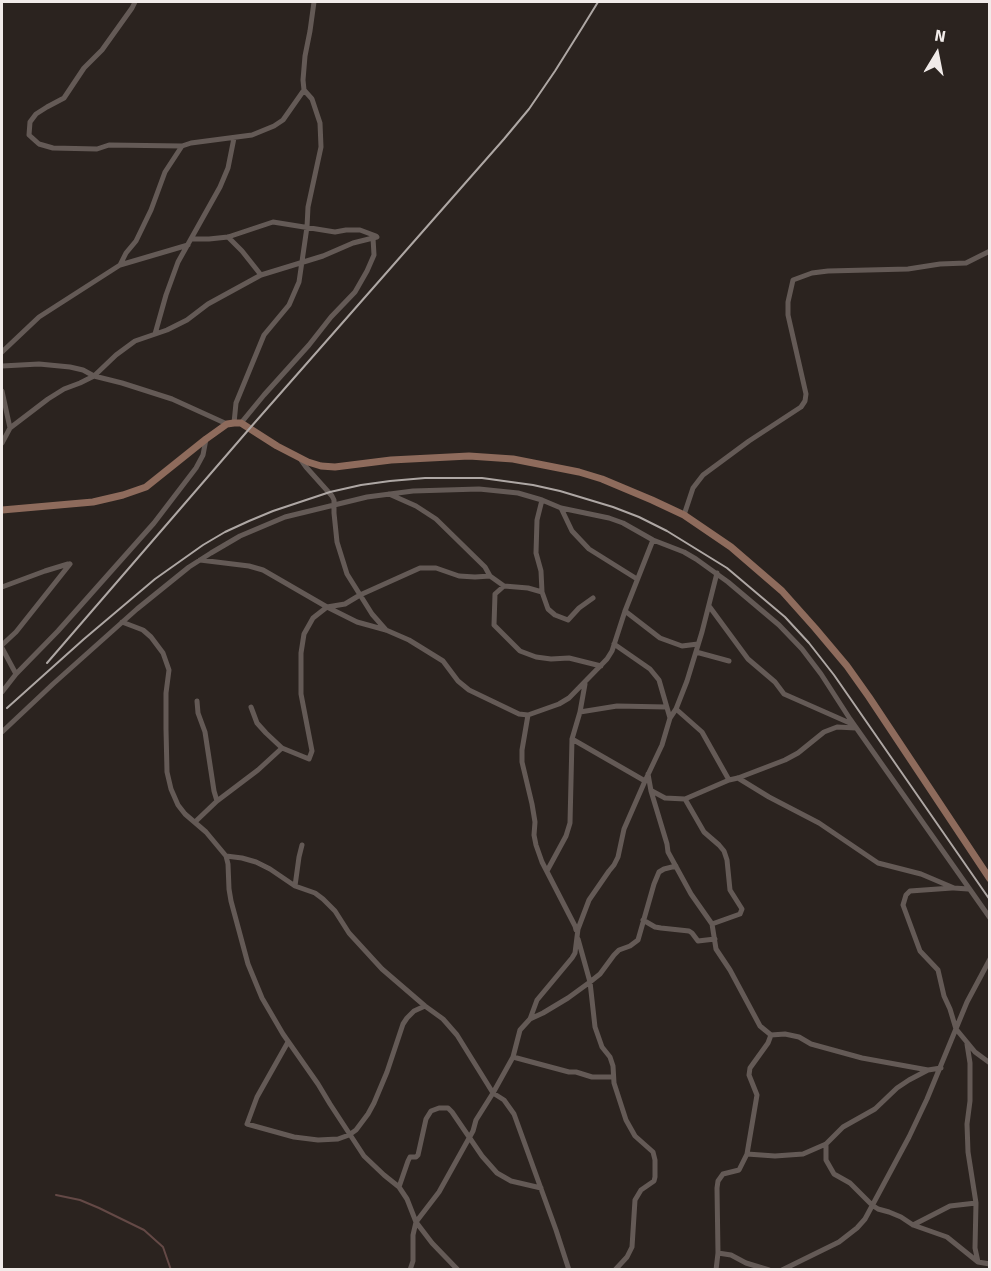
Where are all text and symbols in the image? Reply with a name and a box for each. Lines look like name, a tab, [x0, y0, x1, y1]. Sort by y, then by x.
north arrow	[907, 24, 967, 84]
text: N	[933, 25, 947, 47]

